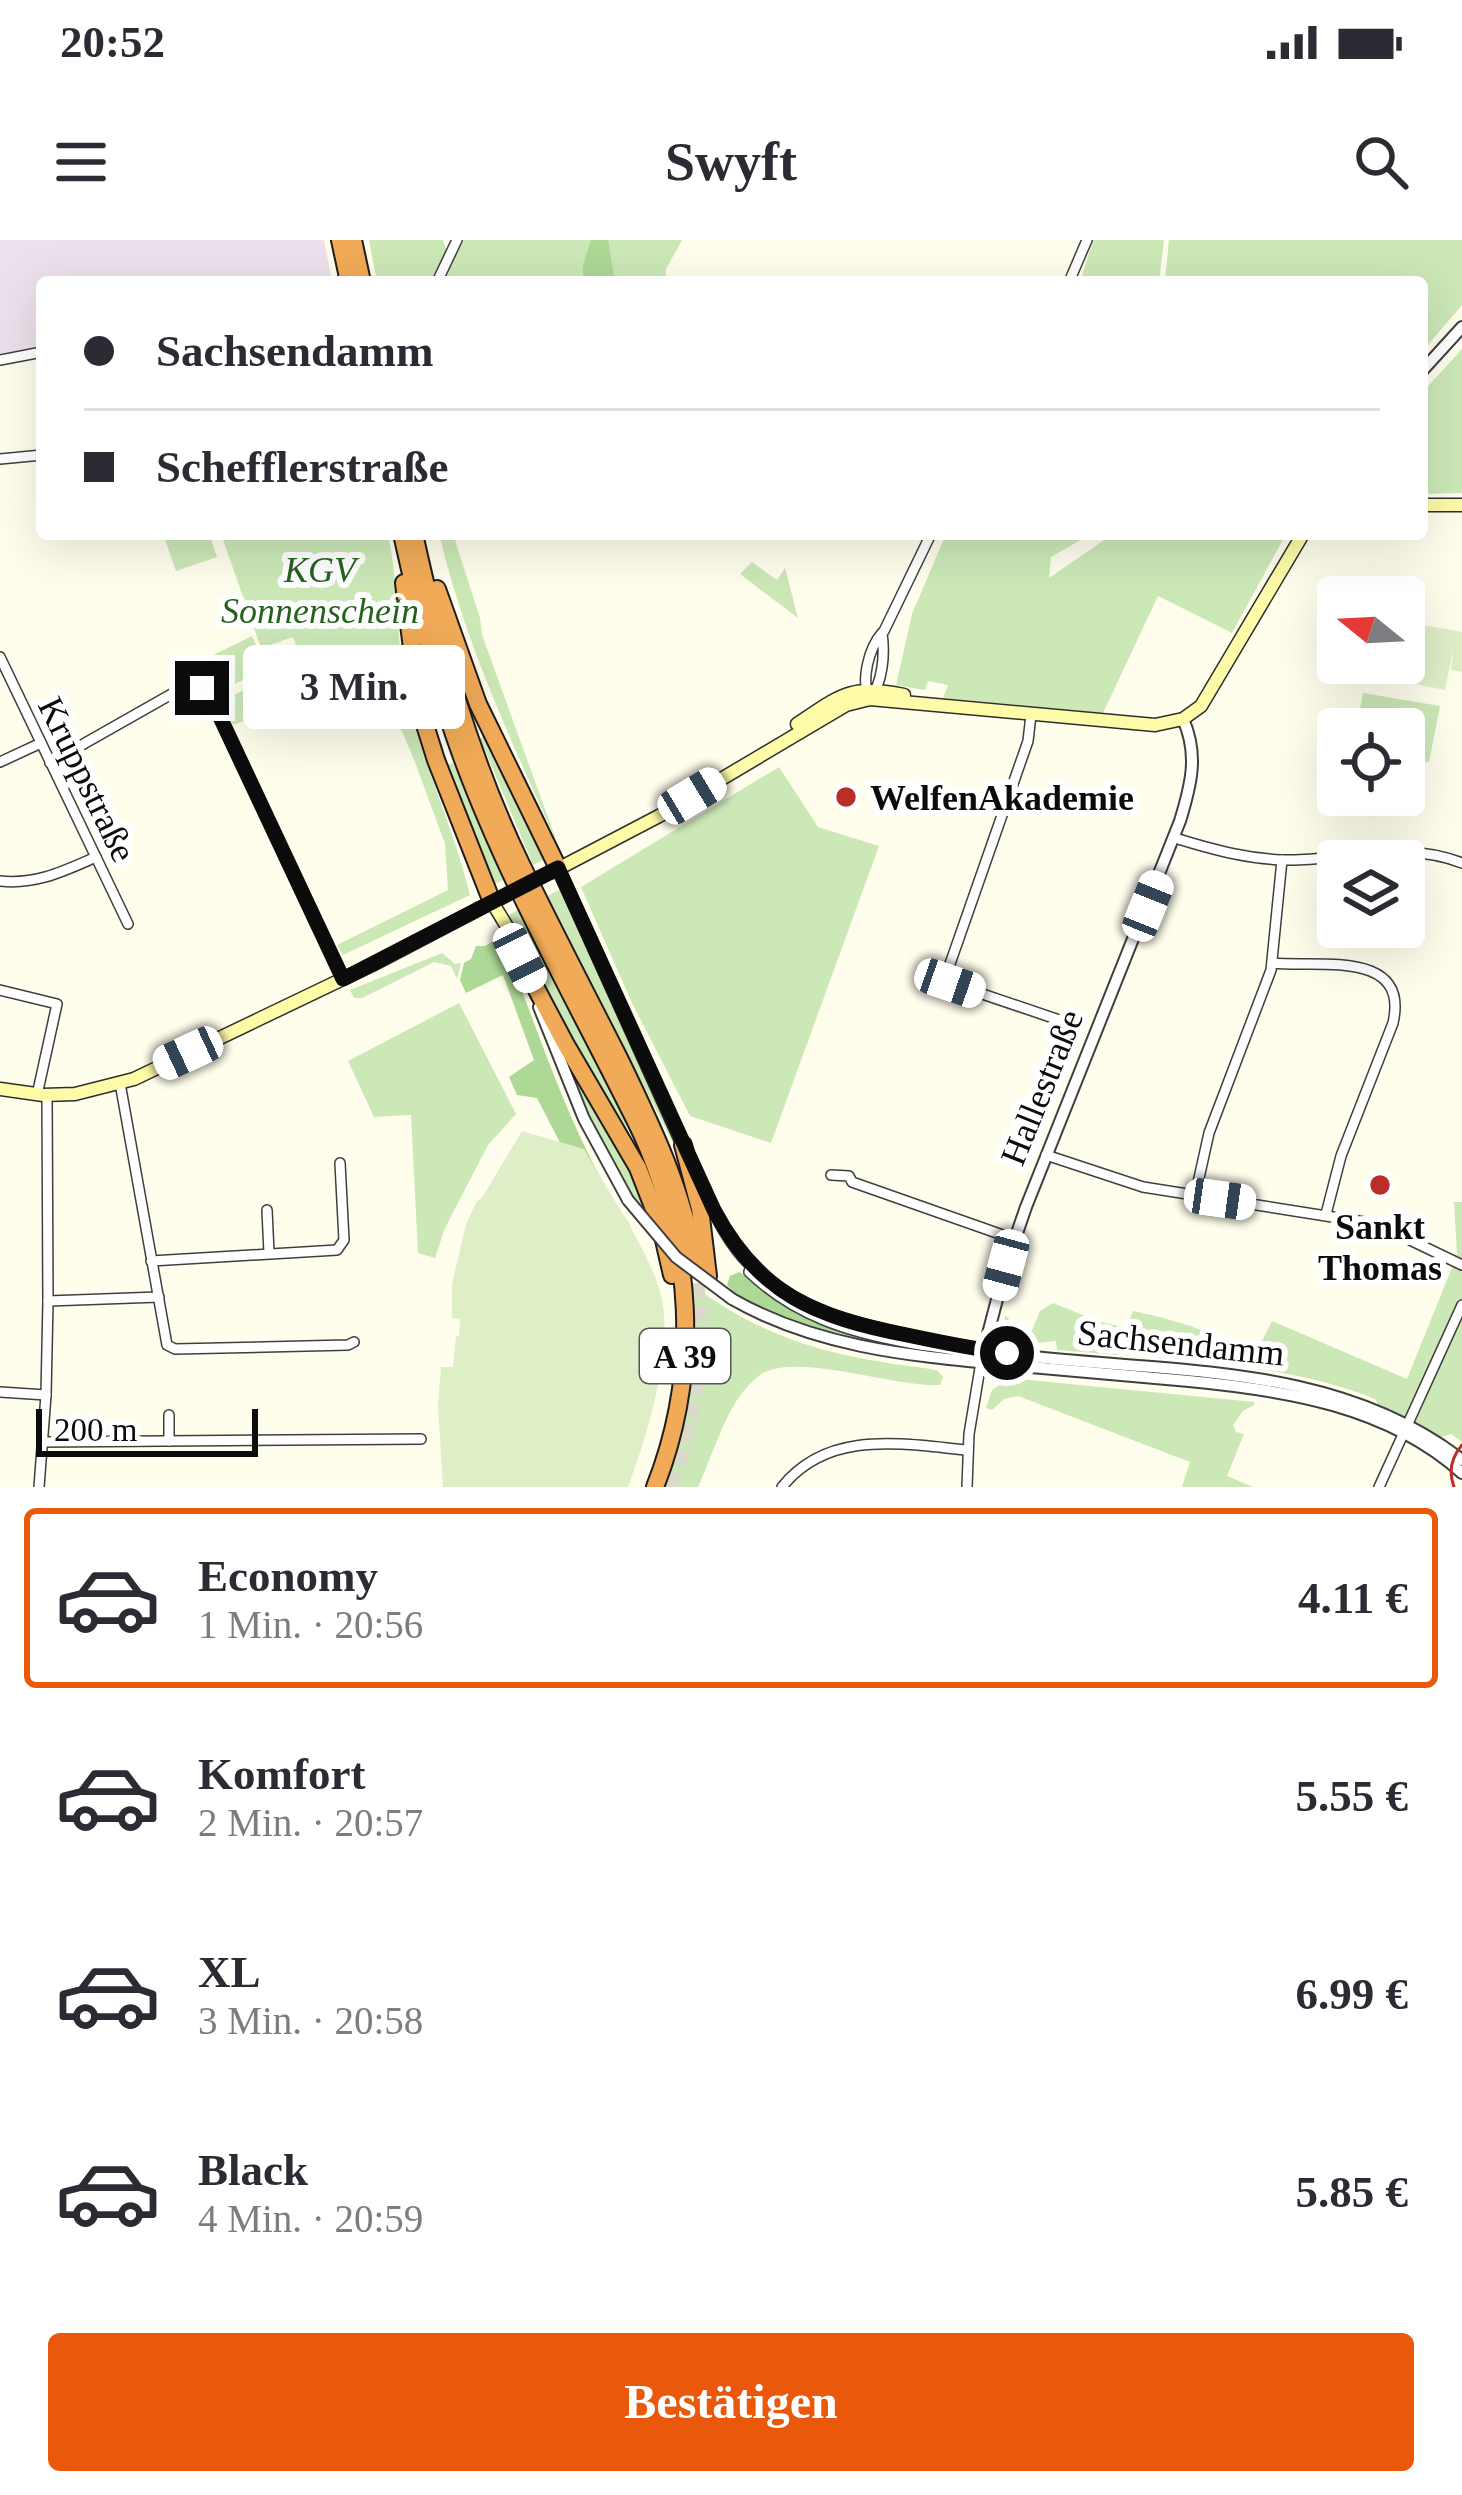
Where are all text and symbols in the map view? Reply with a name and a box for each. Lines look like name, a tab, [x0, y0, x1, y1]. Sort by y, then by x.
text: 20:52	[60, 17, 165, 67]
icon: menu	[48, 129, 114, 195]
icon: search	[1348, 129, 1414, 195]
text: Swyft	[665, 132, 797, 192]
text: Sachsendamm	[156, 326, 434, 376]
text: Schefflerstraße	[156, 442, 448, 492]
park label: KGV Sonnenschein	[221, 550, 419, 631]
north arrow	[1317, 576, 1425, 684]
map controls	[1317, 576, 1425, 948]
callout: 3 Min.	[244, 646, 466, 730]
route end	[175, 661, 229, 715]
text: 3 Min.	[300, 665, 408, 708]
street label: Kruppstraße	[30, 691, 144, 868]
button: locate	[1317, 708, 1425, 816]
car	[652, 762, 732, 830]
place label: WelfenAkademie	[870, 778, 1134, 818]
marker: WelfenAkademie	[833, 784, 859, 810]
button: layers	[1317, 840, 1425, 948]
car	[1118, 866, 1178, 946]
car	[488, 918, 552, 998]
car	[910, 954, 990, 1012]
street label: Hallestraße	[993, 1004, 1091, 1171]
car	[148, 1021, 228, 1085]
marker: Sankt Thomas	[1367, 1172, 1393, 1198]
car	[1182, 1176, 1258, 1222]
place label: Sankt Thomas	[1318, 1207, 1442, 1288]
car	[979, 1226, 1033, 1304]
street label: Sachsendamm	[1075, 1312, 1286, 1374]
route start	[980, 1326, 1034, 1380]
road number: A 39	[640, 1329, 730, 1383]
scale bar	[36, 1403, 258, 1456]
text: 200 m	[54, 1412, 137, 1448]
icon: car	[54, 1544, 162, 1652]
text: Economy	[198, 1551, 378, 1601]
text: 4.11 €	[1298, 1573, 1408, 1623]
text: 1 Min. · 20:56	[198, 1603, 423, 1646]
icon: car	[54, 1742, 162, 1850]
text: Komfort	[198, 1749, 365, 1799]
text: 5.55 €	[1296, 1771, 1408, 1821]
text: 2 Min. · 20:57	[198, 1801, 423, 1844]
icon: car	[54, 1940, 162, 2048]
text: XL	[198, 1947, 261, 1997]
text: 6.99 €	[1296, 1969, 1408, 2019]
text: 3 Min. · 20:58	[198, 1999, 423, 2042]
icon: car	[54, 2138, 162, 2246]
text: Black	[198, 2145, 308, 2195]
text: 5.85 €	[1296, 2167, 1408, 2217]
text: 4 Min. · 20:59	[198, 2197, 423, 2240]
button: Bestätigen	[48, 2333, 1414, 2471]

